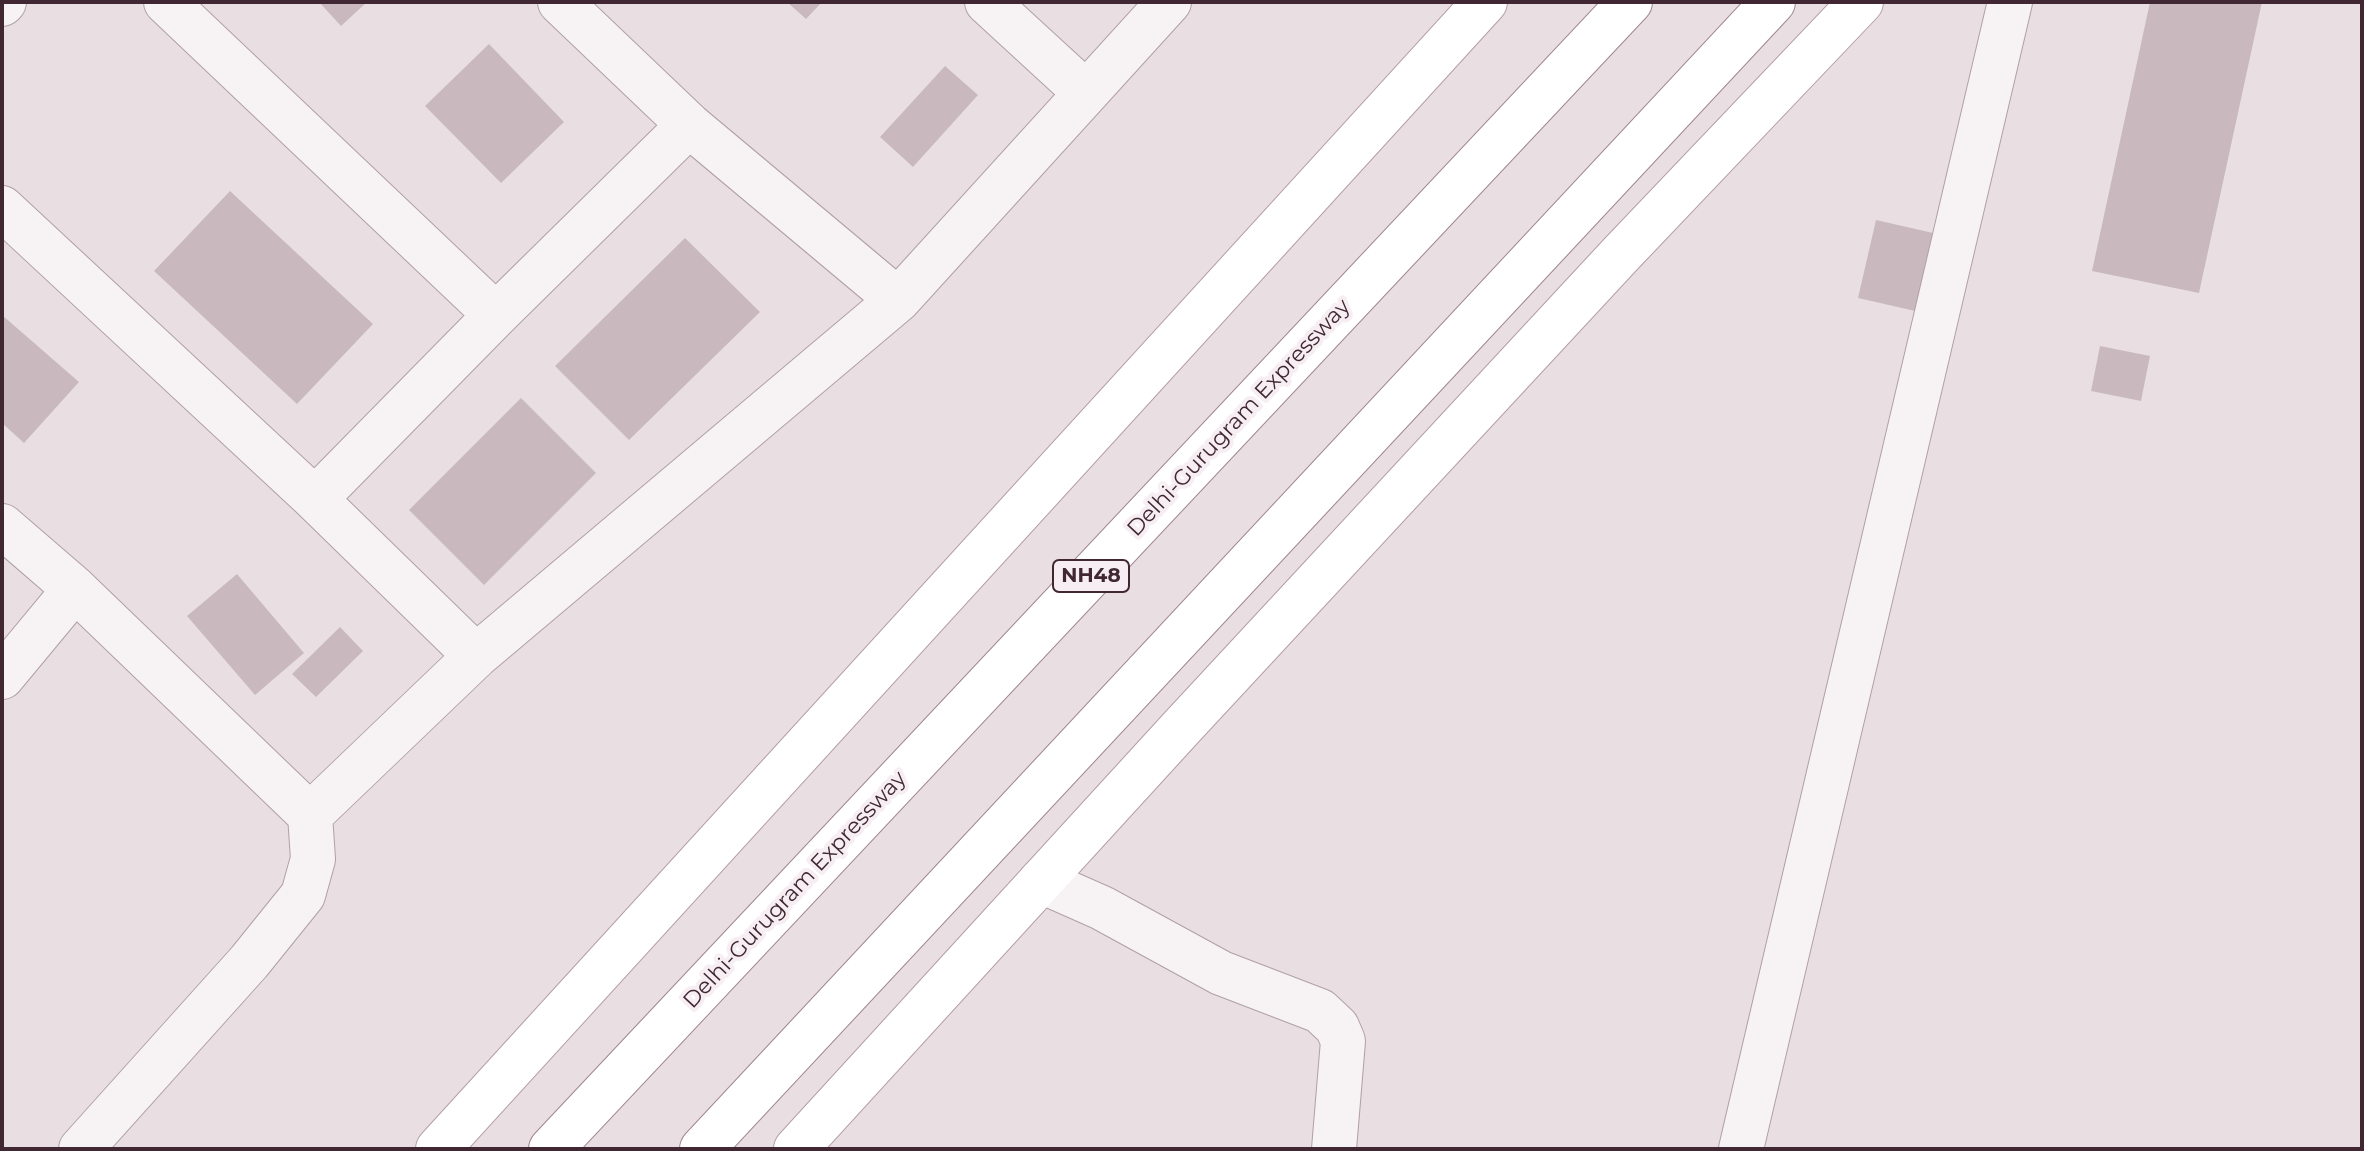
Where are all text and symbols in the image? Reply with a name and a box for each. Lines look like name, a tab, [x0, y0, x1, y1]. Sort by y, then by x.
street label: Delhi-Gurugram Expressway	[1122, 294, 1356, 542]
road number: NH48	[1053, 560, 1129, 592]
street label: Delhi-Gurugram Expressway	[678, 766, 912, 1014]

